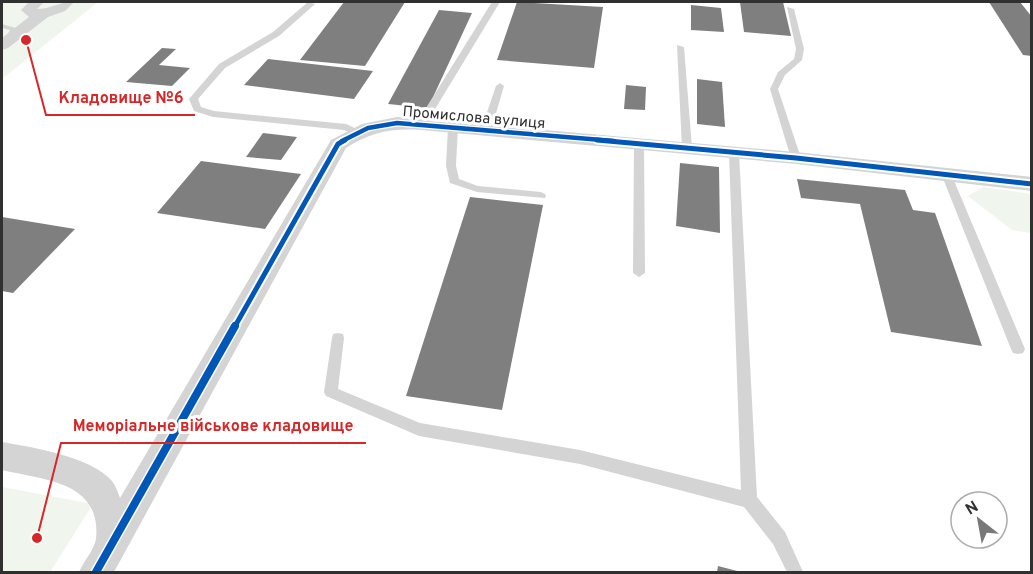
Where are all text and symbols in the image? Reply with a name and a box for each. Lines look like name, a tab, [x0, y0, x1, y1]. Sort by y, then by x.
callout: Кладовище №6	[46, 81, 195, 115]
text: Кладовище №6	[58, 89, 184, 109]
street label: Промислова вулиця	[402, 103, 546, 134]
callout: Меморіальне військове кладовище	[61, 409, 366, 443]
text: Меморіальне військове кладовище	[73, 417, 353, 437]
north arrow	[949, 490, 1009, 550]
text: N	[962, 497, 982, 520]

